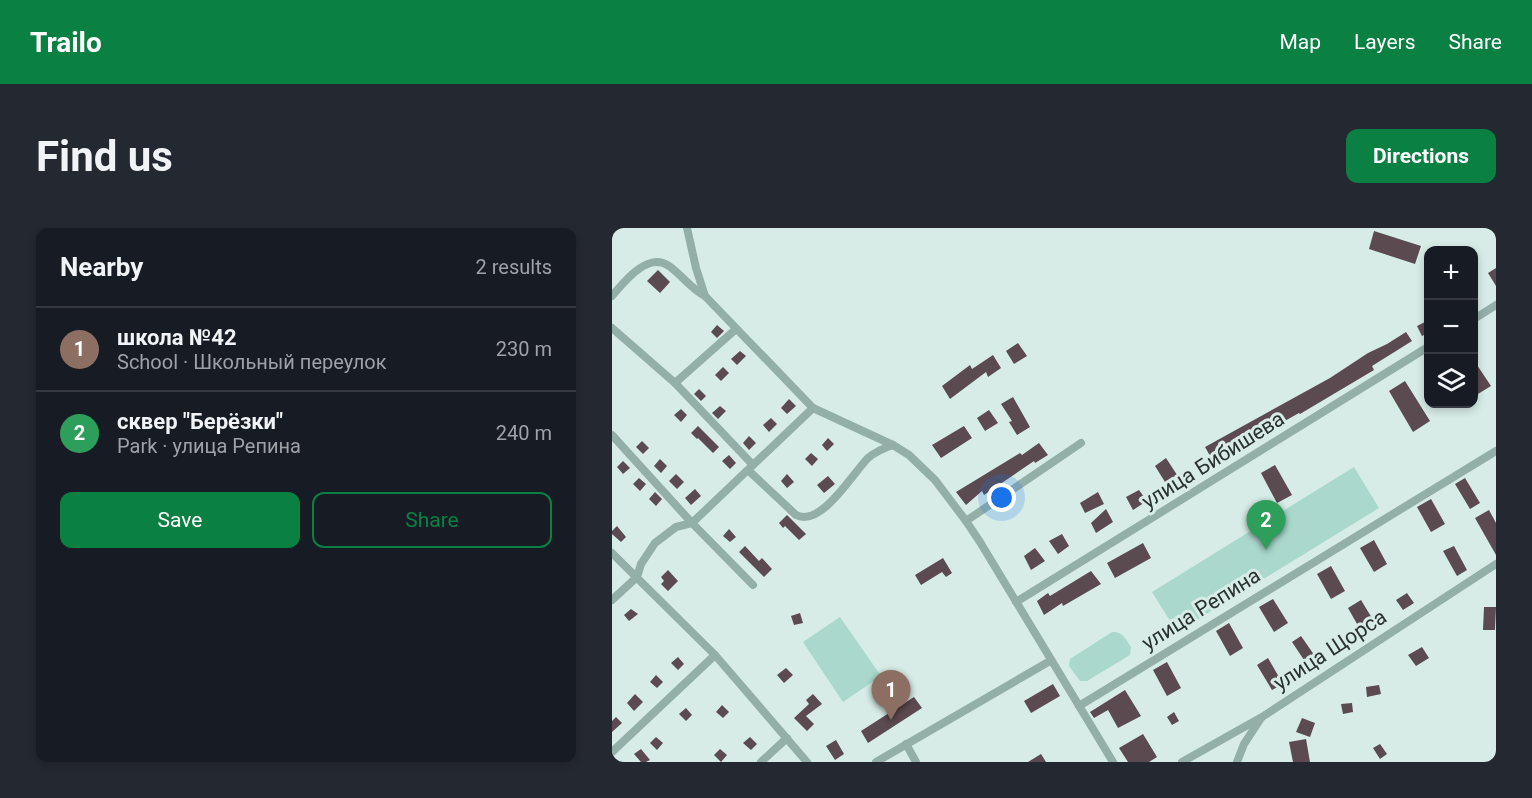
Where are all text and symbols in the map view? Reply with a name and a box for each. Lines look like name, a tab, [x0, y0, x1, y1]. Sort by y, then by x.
text: Trailo	[30, 26, 102, 59]
text: Map	[1279, 30, 1321, 54]
text: Layers	[1354, 30, 1415, 54]
text: Share	[1448, 30, 1502, 54]
button: Directions	[1346, 129, 1496, 183]
text: Find us	[36, 132, 173, 181]
map controls	[1424, 246, 1478, 408]
button: +	[1424, 246, 1478, 300]
text: Nearby	[60, 252, 143, 282]
text: 2 results	[476, 255, 552, 279]
button: −	[1424, 300, 1478, 354]
text: школа №42	[117, 325, 237, 350]
text: 1	[74, 337, 85, 361]
text: 230 m	[496, 337, 552, 361]
text: School · Школьный переулок	[117, 350, 387, 374]
button: layers	[1424, 354, 1478, 408]
street label: улица Бибишева	[1137, 407, 1289, 513]
text: сквер "Берёзки"	[117, 409, 283, 434]
text: 2	[74, 421, 85, 445]
text: 240 m	[496, 421, 552, 445]
text: Park · улица Репина	[117, 434, 301, 458]
your location	[987, 483, 1016, 512]
button: Save	[60, 492, 300, 548]
button: Share	[312, 492, 552, 548]
pin: 2	[1246, 500, 1286, 550]
street label: улица Репина	[1137, 563, 1265, 655]
street label: улица Щорса	[1269, 605, 1391, 695]
pin: 1	[872, 670, 910, 720]

